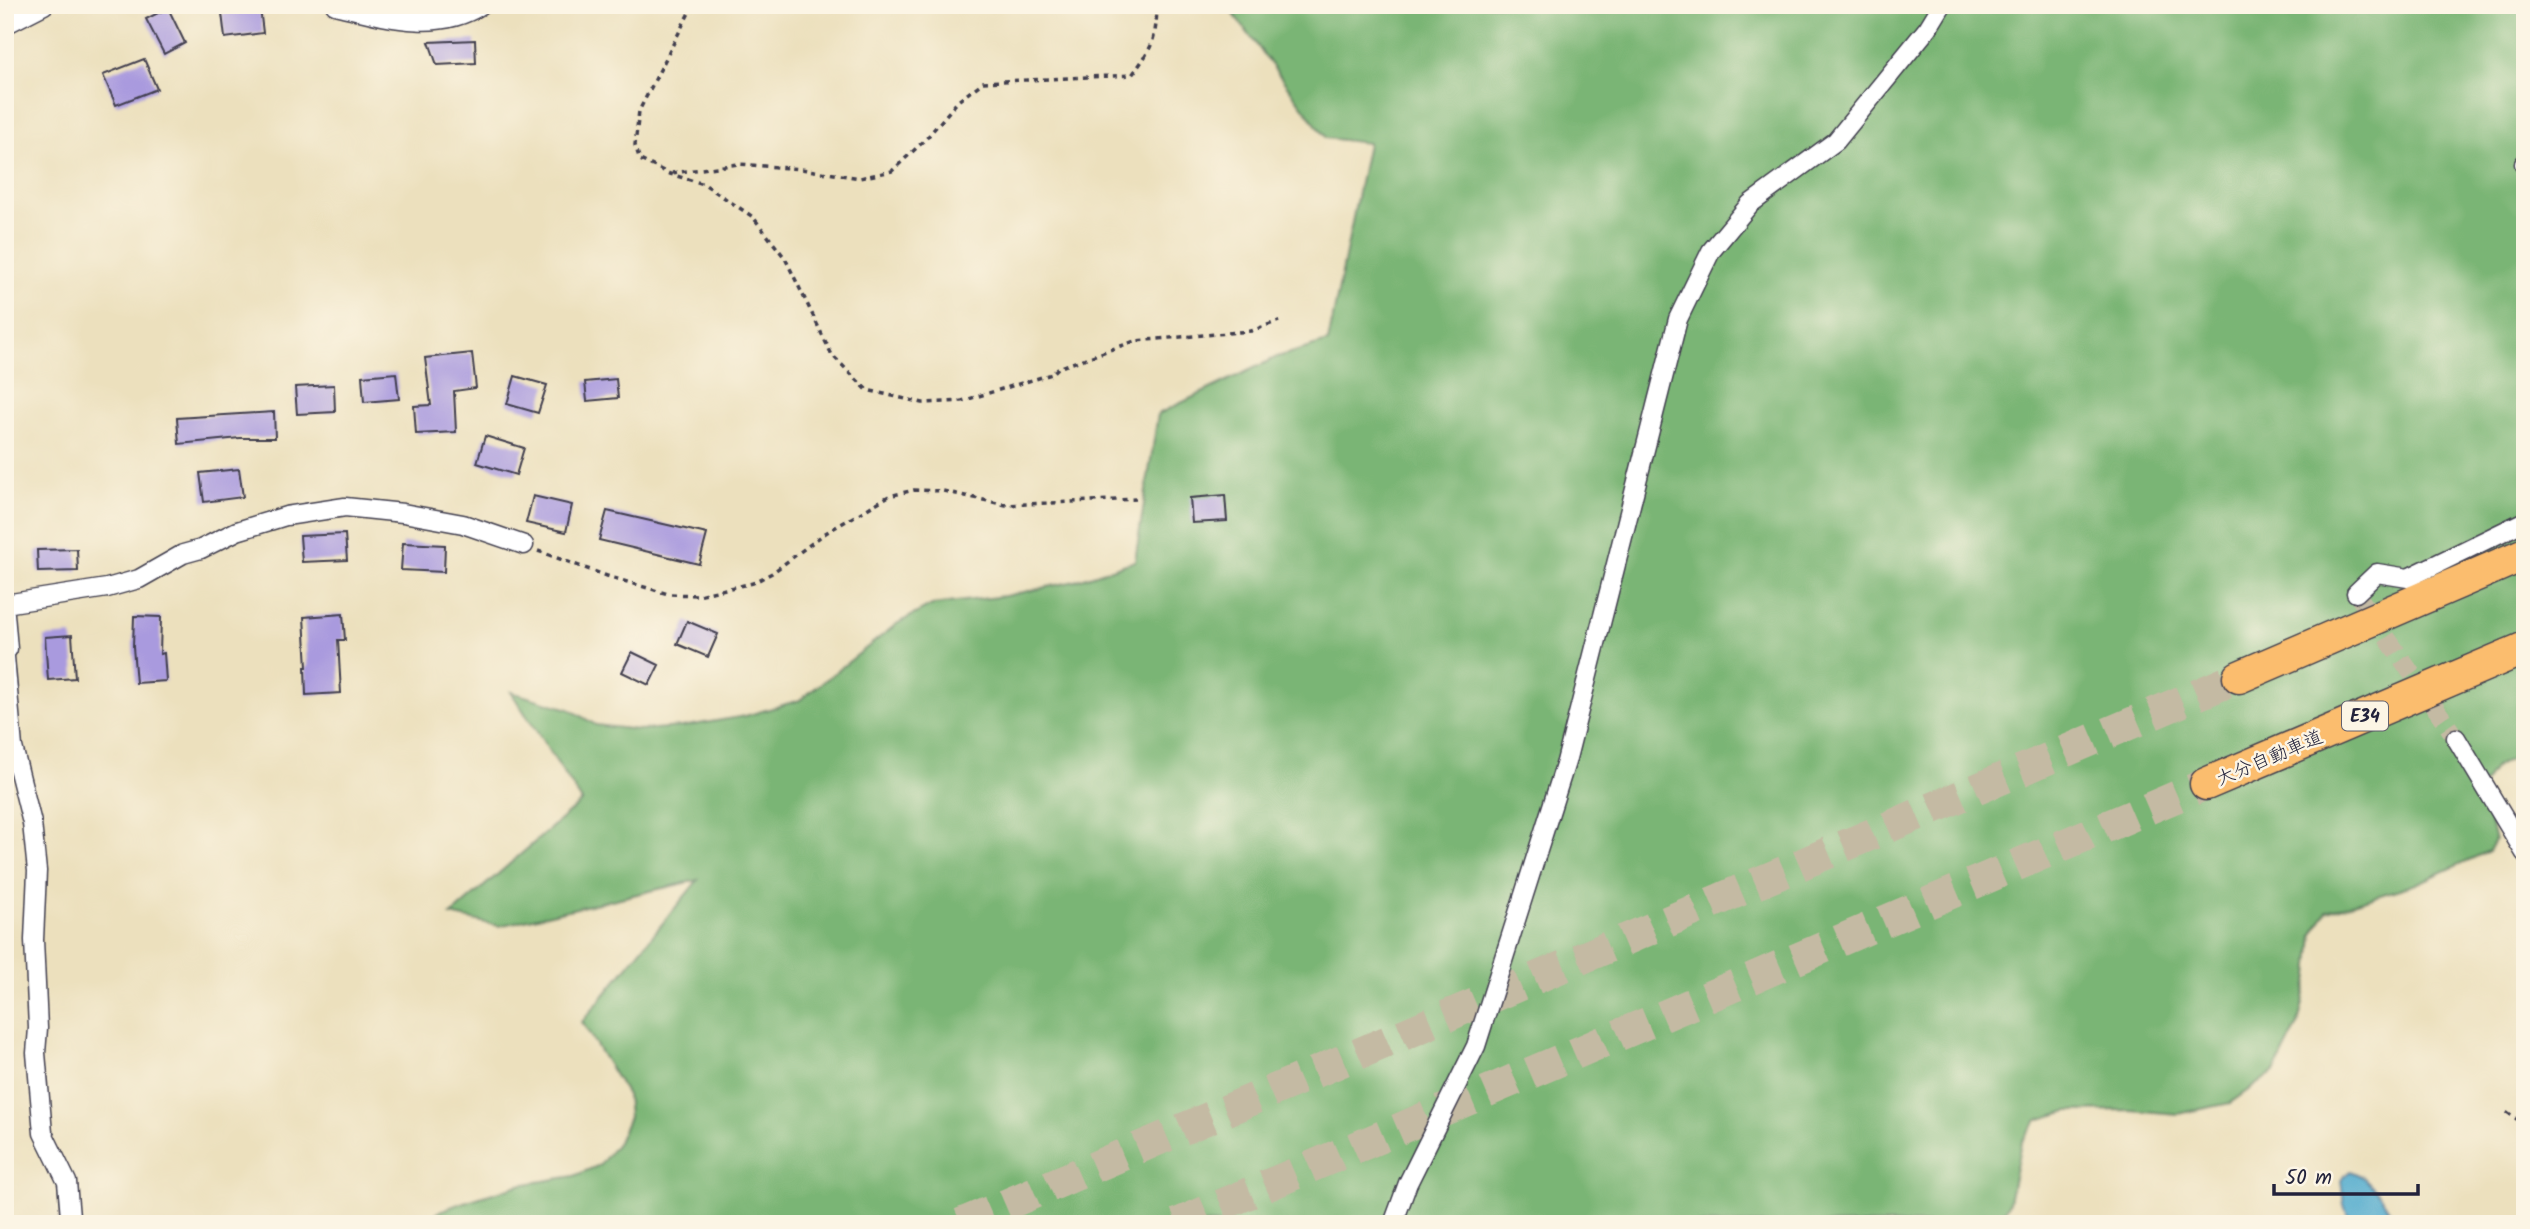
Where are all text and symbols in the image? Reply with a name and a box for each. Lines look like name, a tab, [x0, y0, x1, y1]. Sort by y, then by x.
road number: E34	[2342, 702, 2388, 730]
street label: 大分自動車道	[2211, 723, 2328, 795]
scale bar	[2274, 1152, 2418, 1196]
text: 50 m	[2285, 1162, 2332, 1195]

